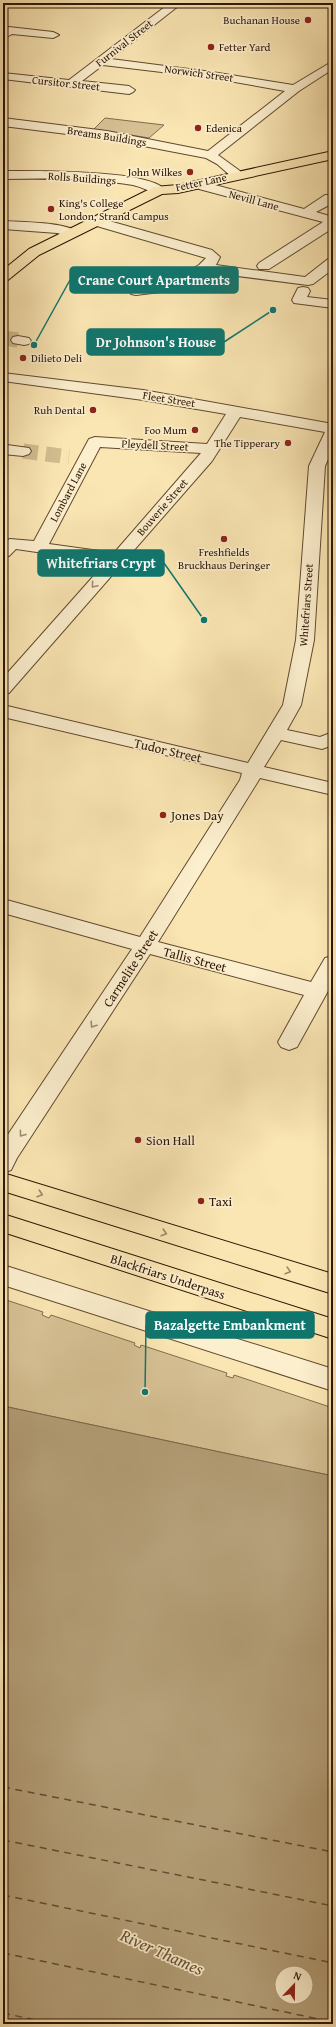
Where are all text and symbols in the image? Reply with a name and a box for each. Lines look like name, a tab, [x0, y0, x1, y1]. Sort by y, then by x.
place label: Buchanan House	[223, 12, 300, 28]
street label: Furnival Street	[92, 15, 156, 71]
marker: Buchanan House	[303, 15, 313, 25]
place label: Fetter Yard	[219, 39, 271, 55]
marker: Fetter Yard	[206, 42, 216, 52]
street label: Norwich Street	[164, 60, 235, 86]
street label: Cursitor Street	[31, 71, 101, 95]
place label: Edenica	[206, 120, 243, 136]
street label: Breams Buildings	[66, 122, 148, 150]
marker: Edenica	[193, 123, 203, 133]
place label: John Wilkes	[126, 164, 182, 180]
marker: John Wilkes	[185, 167, 195, 177]
street label: Rolls Buildings	[47, 168, 117, 188]
street label: Fetter Lane	[174, 169, 228, 195]
street label: Nevill Lane	[227, 186, 281, 214]
place label: King's College London, Strand Campus	[59, 195, 169, 224]
marker: King's College London, Strand Campus	[46, 204, 56, 214]
callout: Crane Court Apartments	[70, 267, 238, 293]
text: Crane Court Apartments	[78, 270, 230, 290]
callout: Dr Johnson's House	[87, 329, 224, 355]
text: Dr Johnson's House	[96, 332, 216, 352]
place label: Dilieto Deli	[31, 350, 82, 366]
marker: Dilieto Deli	[18, 353, 28, 363]
street label: Fleet Street	[142, 387, 196, 411]
place label: Ruh Dental	[34, 402, 85, 418]
marker: Ruh Dental	[88, 405, 98, 415]
place label: Foo Mum	[144, 422, 187, 438]
marker: Foo Mum	[190, 425, 200, 435]
street label: Pleydell Street	[121, 435, 189, 455]
place label: The Tipperary	[214, 435, 281, 451]
marker: The Tipperary	[283, 438, 293, 448]
street label: Lombard Lane	[46, 459, 90, 525]
street label: Bouverie Street	[133, 475, 191, 539]
marker: Freshfields Bruckhaus Deringer	[219, 534, 229, 544]
place label: Freshfields Bruckhaus Deringer	[178, 544, 270, 573]
callout: Whitefriars Crypt	[38, 550, 164, 576]
text: Whitefriars Crypt	[46, 553, 157, 573]
street label: Whitefriars Street	[295, 563, 317, 647]
one-way arrow	[92, 581, 99, 588]
street label: Tudor Street	[132, 733, 204, 768]
place label: Jones Day	[169, 806, 224, 825]
marker: Jones Day	[158, 810, 168, 820]
street label: Carmelite Street	[98, 925, 163, 1011]
street label: Tallis Street	[161, 942, 229, 977]
one-way arrow	[90, 1021, 98, 1028]
one-way arrow	[19, 1130, 26, 1137]
place label: Sion Hall	[146, 1131, 195, 1150]
marker: Sion Hall	[133, 1135, 143, 1145]
one-way arrow	[37, 1189, 44, 1198]
place label: Taxi	[209, 1192, 233, 1211]
marker: Taxi	[196, 1196, 206, 1206]
one-way arrow	[160, 1228, 167, 1237]
street label: Blackfriars Underpass	[108, 1249, 228, 1304]
one-way arrow	[285, 1266, 292, 1275]
callout: Bazalgette Embankment	[146, 1312, 314, 1338]
text: Bazalgette Embankment	[154, 1315, 307, 1335]
water label: River Thames	[116, 1922, 209, 1981]
north arrow	[274, 1965, 314, 2005]
text: N	[291, 1967, 305, 1985]

